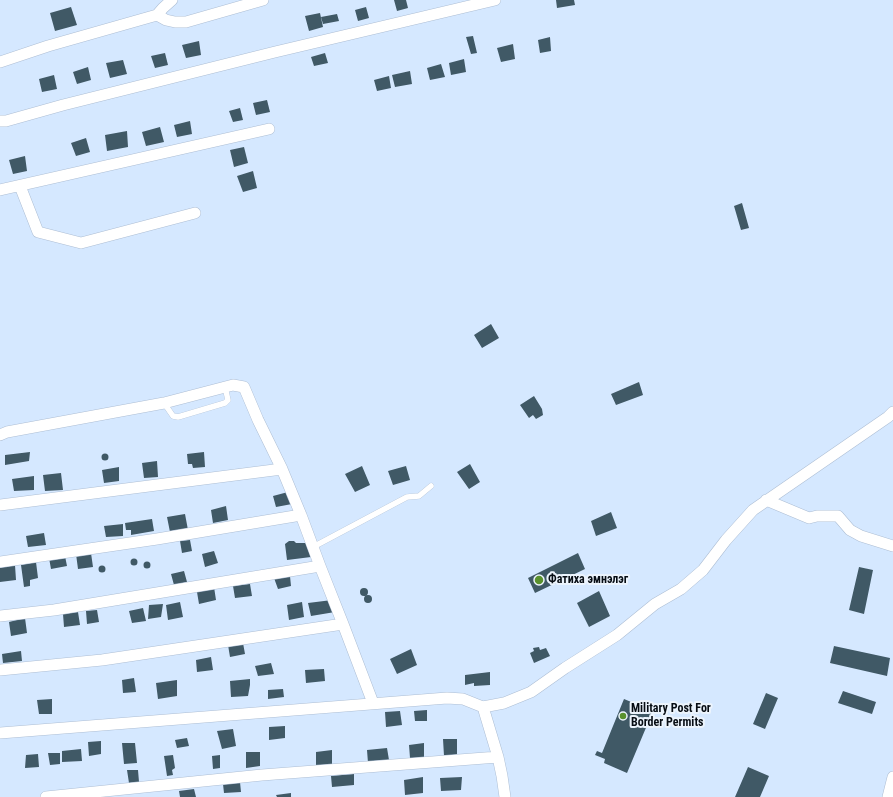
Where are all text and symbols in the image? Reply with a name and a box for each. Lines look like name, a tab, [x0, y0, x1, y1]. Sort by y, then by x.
place label: Фатиха эмнэлэг	[548, 573, 628, 587]
marker: Фатиха эмнэлэг	[533, 574, 545, 586]
place label: Military Post For Border Permits	[631, 702, 711, 730]
marker: Military Post For Border Permits	[618, 711, 628, 721]

